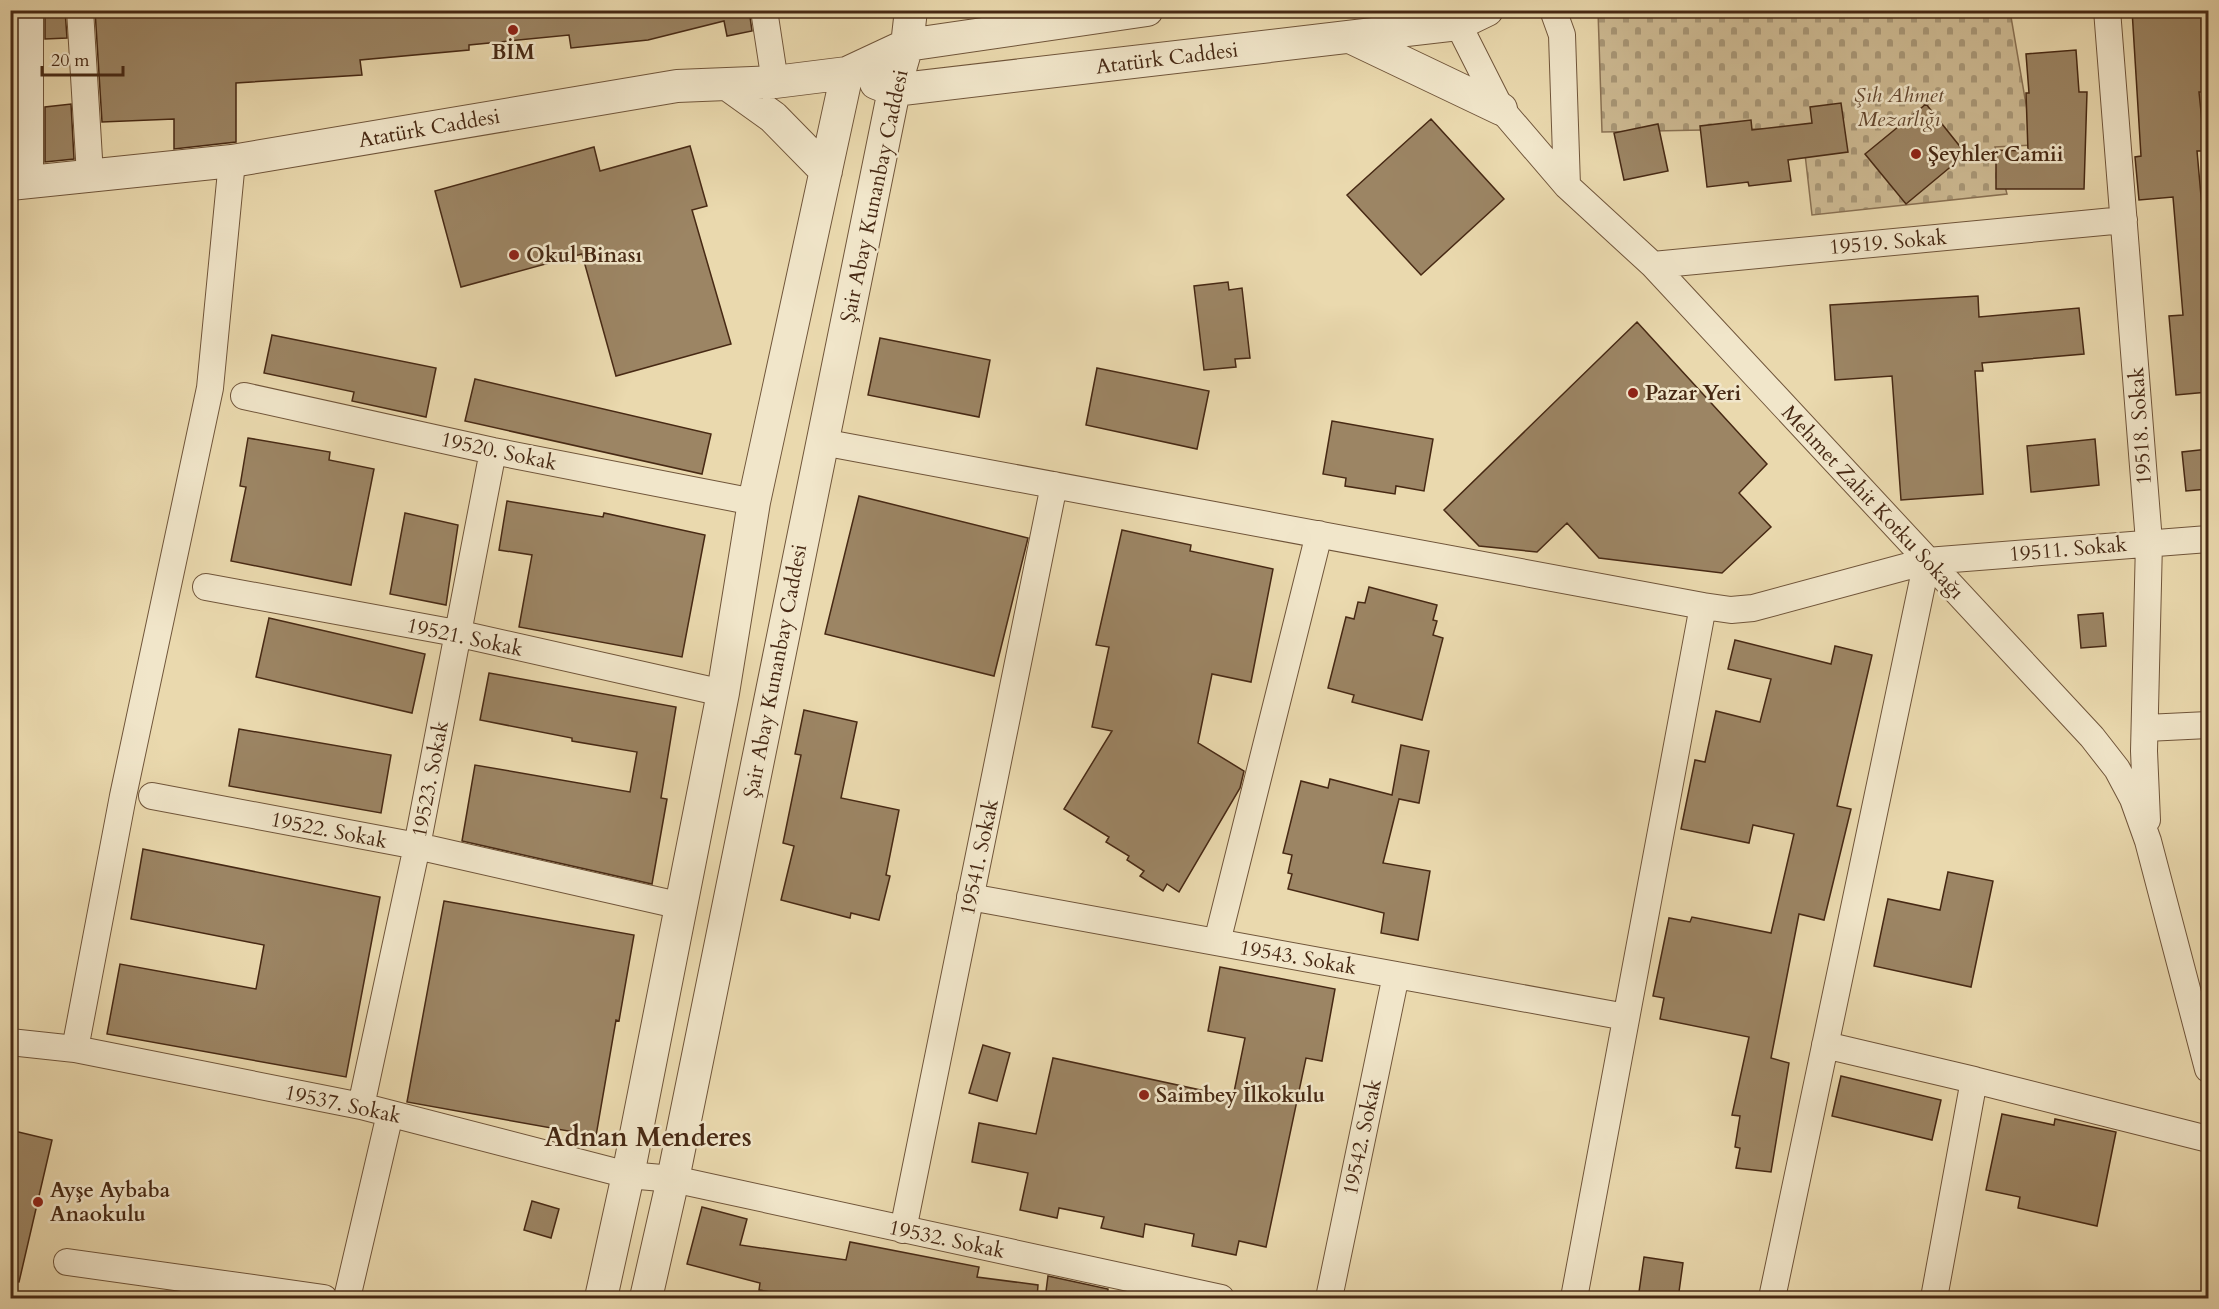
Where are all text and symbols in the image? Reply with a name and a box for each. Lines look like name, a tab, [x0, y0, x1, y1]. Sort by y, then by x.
marker: BİM	[506, 23, 520, 37]
street label: Atatürk Caddesi	[1094, 35, 1240, 82]
place label: BİM	[491, 38, 535, 67]
scale bar	[42, 39, 123, 77]
text: 20 m	[51, 48, 90, 73]
street label: Şair Abay Kunanbay Caddesi	[833, 67, 916, 325]
park label: Şıh Ahmet Mezarlığı	[1854, 81, 1945, 134]
street label: Atatürk Caddesi	[356, 102, 502, 155]
place label: Şeyhler Camii	[1928, 140, 2064, 169]
marker: Şeyhler Camii	[1909, 147, 1923, 161]
street label: 19519. Sokak	[1828, 223, 1949, 262]
place label: Okul Binası	[526, 241, 642, 270]
marker: Okul Binası	[507, 248, 521, 262]
street label: 19518. Sokak	[2122, 365, 2159, 486]
place label: Pazar Yeri	[1645, 379, 1742, 408]
marker: Pazar Yeri	[1626, 386, 1640, 400]
street label: Mehmet Zahit Kotku Sokağı	[1775, 399, 1971, 606]
street label: 19520. Sokak	[438, 425, 560, 478]
street label: 19511. Sokak	[2008, 530, 2129, 569]
street label: Şair Abay Kunanbay Caddesi	[737, 542, 814, 800]
street label: 19521. Sokak	[404, 611, 526, 664]
street label: 19523. Sokak	[405, 718, 456, 840]
street label: 19541. Sokak	[953, 796, 1006, 918]
street label: 19522. Sokak	[268, 805, 390, 856]
street label: 19543. Sokak	[1237, 933, 1359, 982]
street label: 19542. Sokak	[1336, 1076, 1389, 1198]
street label: 19537. Sokak	[282, 1078, 404, 1131]
place label: Saimbey İlkokulu	[1156, 1081, 1325, 1110]
marker: Saimbey İlkokulu	[1137, 1088, 1151, 1102]
district label: Adnan Menderes	[544, 1119, 752, 1156]
place label: Ayşe Aybaba Anaokulu	[50, 1176, 171, 1229]
marker: Ayşe Aybaba Anaokulu	[31, 1195, 45, 1209]
street label: 19532. Sokak	[886, 1213, 1008, 1266]

